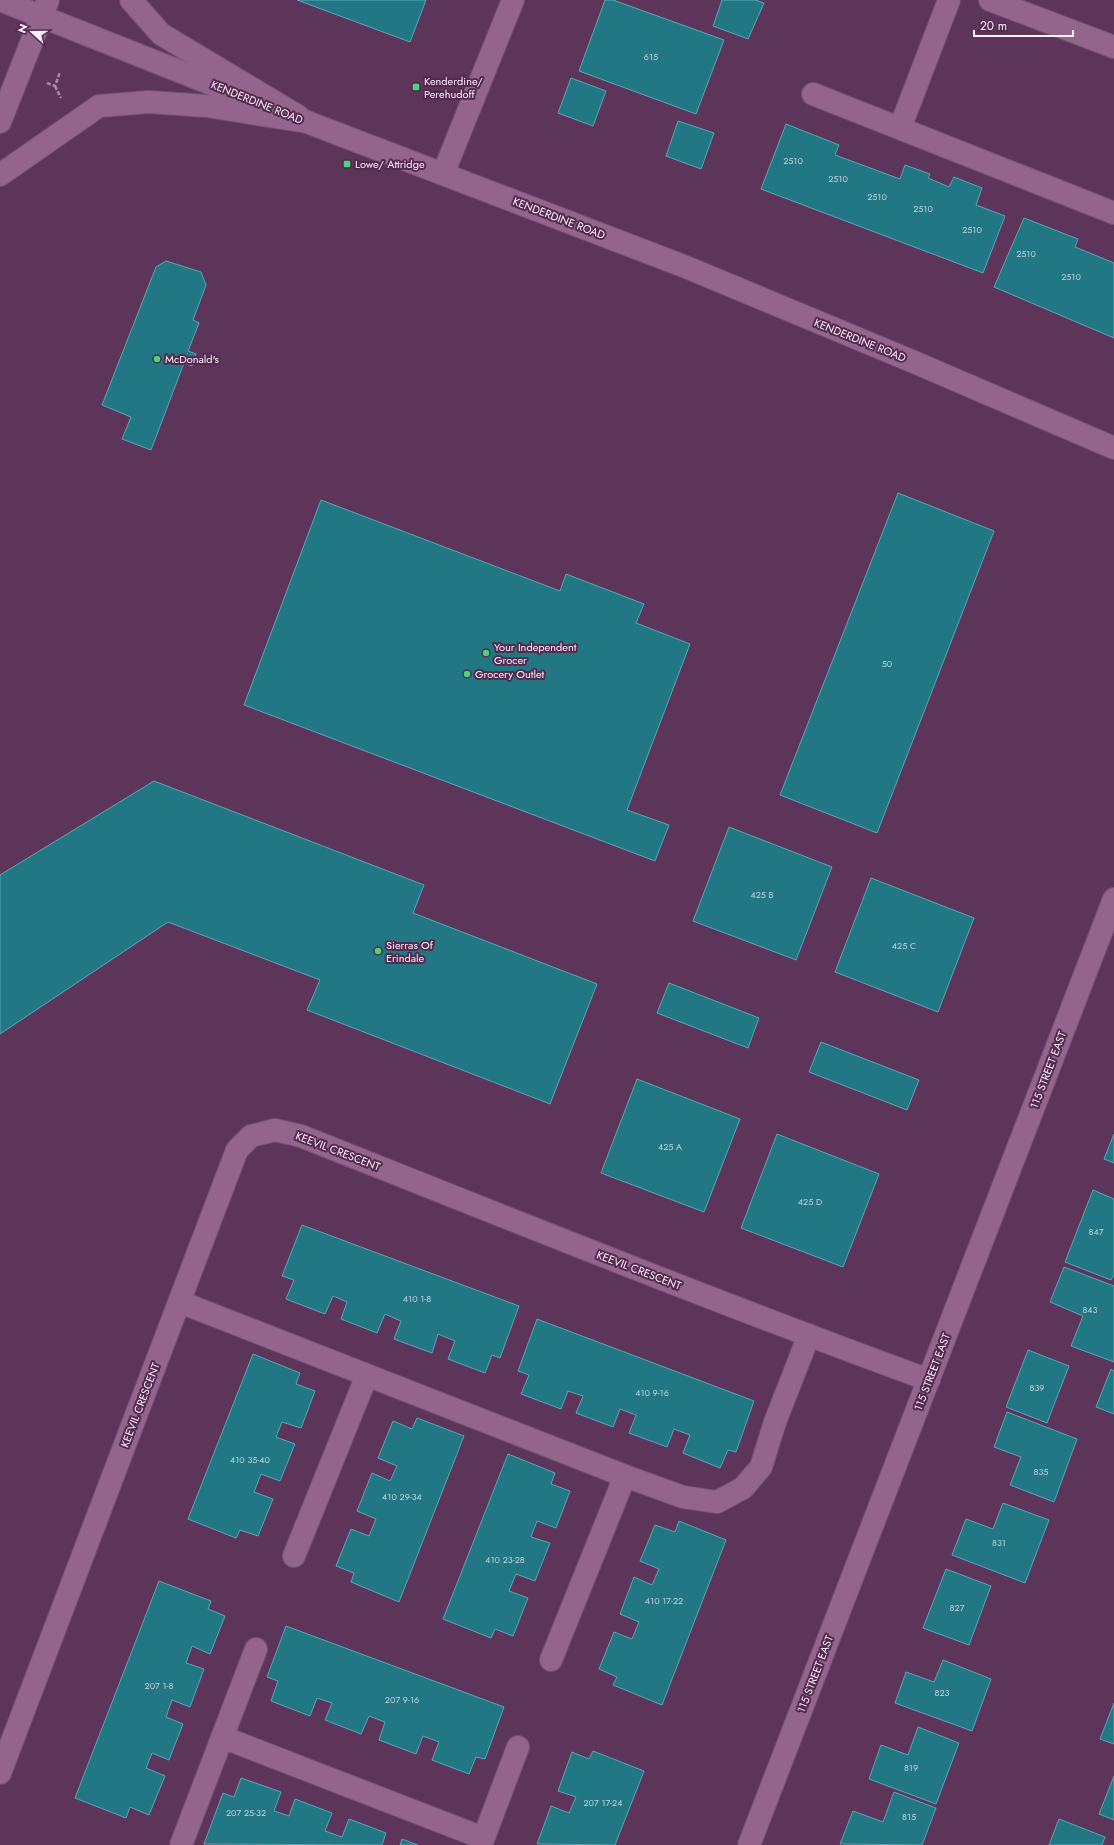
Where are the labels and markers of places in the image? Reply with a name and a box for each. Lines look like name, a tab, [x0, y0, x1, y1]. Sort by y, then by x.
place label: Kenderdine/ Perehudoff	[424, 73, 483, 102]
marker: Kenderdine/ Perehudoff	[411, 82, 421, 92]
place label: Lowe/ Attridge	[355, 156, 425, 172]
marker: Lowe/ Attridge	[342, 159, 352, 169]
place label: McDonald's	[165, 351, 220, 367]
marker: McDonald's	[152, 354, 162, 364]
place label: Your Independent Grocer	[494, 639, 577, 668]
marker: Your Independent Grocer	[481, 648, 491, 658]
place label: Grocery Outlet	[475, 666, 545, 682]
marker: Grocery Outlet	[462, 669, 472, 679]
place label: Sierras Of Erindale	[386, 937, 434, 966]
marker: Sierras Of Erindale	[373, 946, 383, 956]

